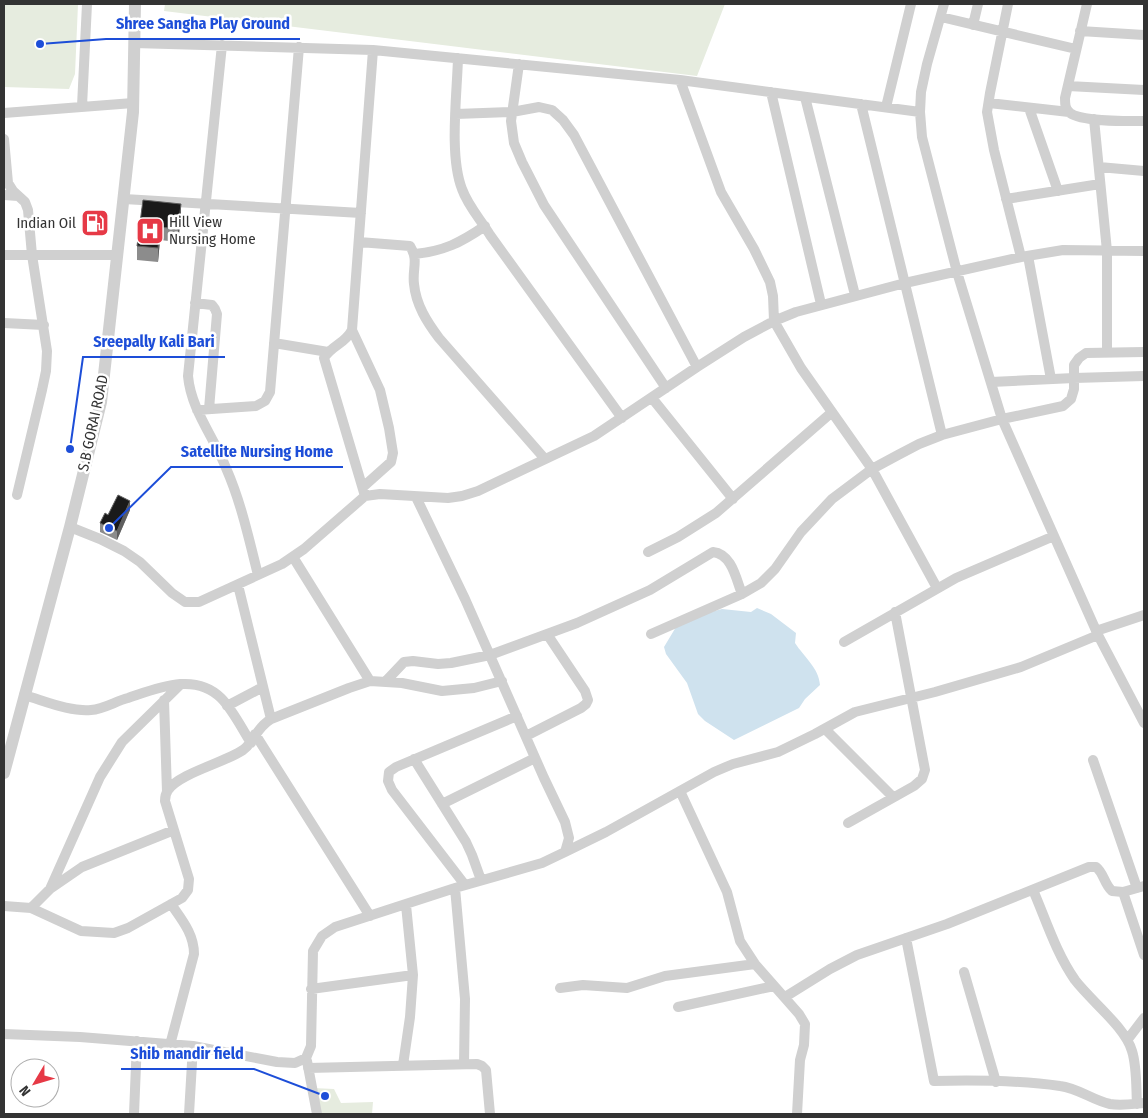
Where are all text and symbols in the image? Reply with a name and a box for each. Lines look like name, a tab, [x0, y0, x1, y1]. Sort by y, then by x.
callout: Shree Sangha Play Ground	[106, 8, 300, 39]
text: Shree Sangha Play Ground	[116, 14, 290, 33]
fuel station icon: Indian Oil	[80, 208, 110, 238]
place label: Hill View Nursing Home	[169, 213, 256, 248]
place label: Indian Oil	[16, 214, 76, 232]
hospital icon: Hill View Nursing Home	[135, 216, 165, 246]
callout: Sreepally Kali Bari	[83, 326, 225, 357]
text: Sreepally Kali Bari	[93, 332, 215, 351]
street label: S.B GORAI ROAD	[74, 373, 112, 473]
callout: Satellite Nursing Home	[171, 436, 343, 467]
text: Satellite Nursing Home	[181, 442, 333, 461]
callout: Shib mandir field	[121, 1038, 254, 1069]
text: Shib mandir field	[130, 1044, 244, 1063]
north arrow	[10, 1058, 60, 1108]
text: N	[16, 1082, 34, 1099]

